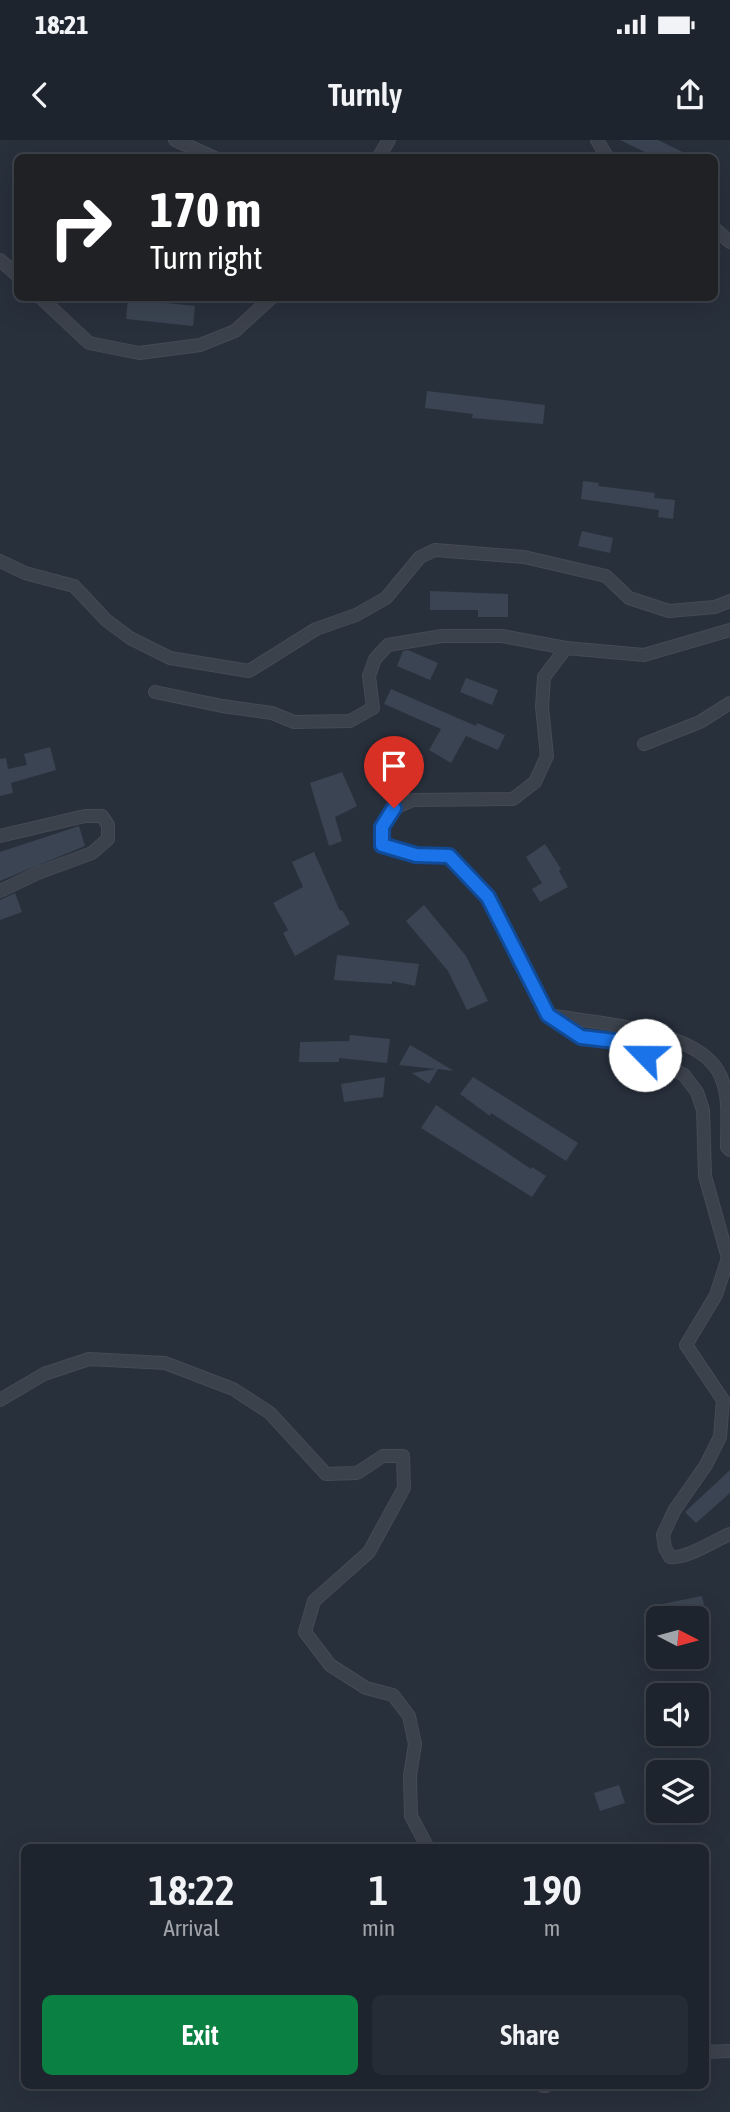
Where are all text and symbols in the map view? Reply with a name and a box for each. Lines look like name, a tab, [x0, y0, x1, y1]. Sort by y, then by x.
text: 18:21	[35, 10, 89, 40]
icon: back	[21, 76, 59, 114]
text: Turnly	[328, 76, 402, 113]
icon: share	[671, 76, 709, 114]
text: 170 m	[150, 181, 261, 237]
icon: right	[35, 182, 126, 273]
text: Turn right	[150, 239, 263, 276]
pin	[364, 736, 424, 808]
icon: arrive	[375, 747, 413, 785]
position arrow	[608, 1018, 682, 1092]
north arrow	[646, 1606, 709, 1670]
map controls	[646, 1606, 709, 1823]
button: sound	[646, 1683, 709, 1746]
button: layers	[646, 1760, 709, 1823]
text: 18:22	[148, 1866, 235, 1914]
text: 1	[369, 1866, 388, 1914]
text: 190	[522, 1866, 582, 1914]
text: Arrival	[163, 1915, 220, 1941]
text: min	[362, 1915, 395, 1941]
text: m	[544, 1915, 560, 1941]
button: Exit	[42, 1995, 358, 2075]
button: Share	[372, 1995, 688, 2075]

